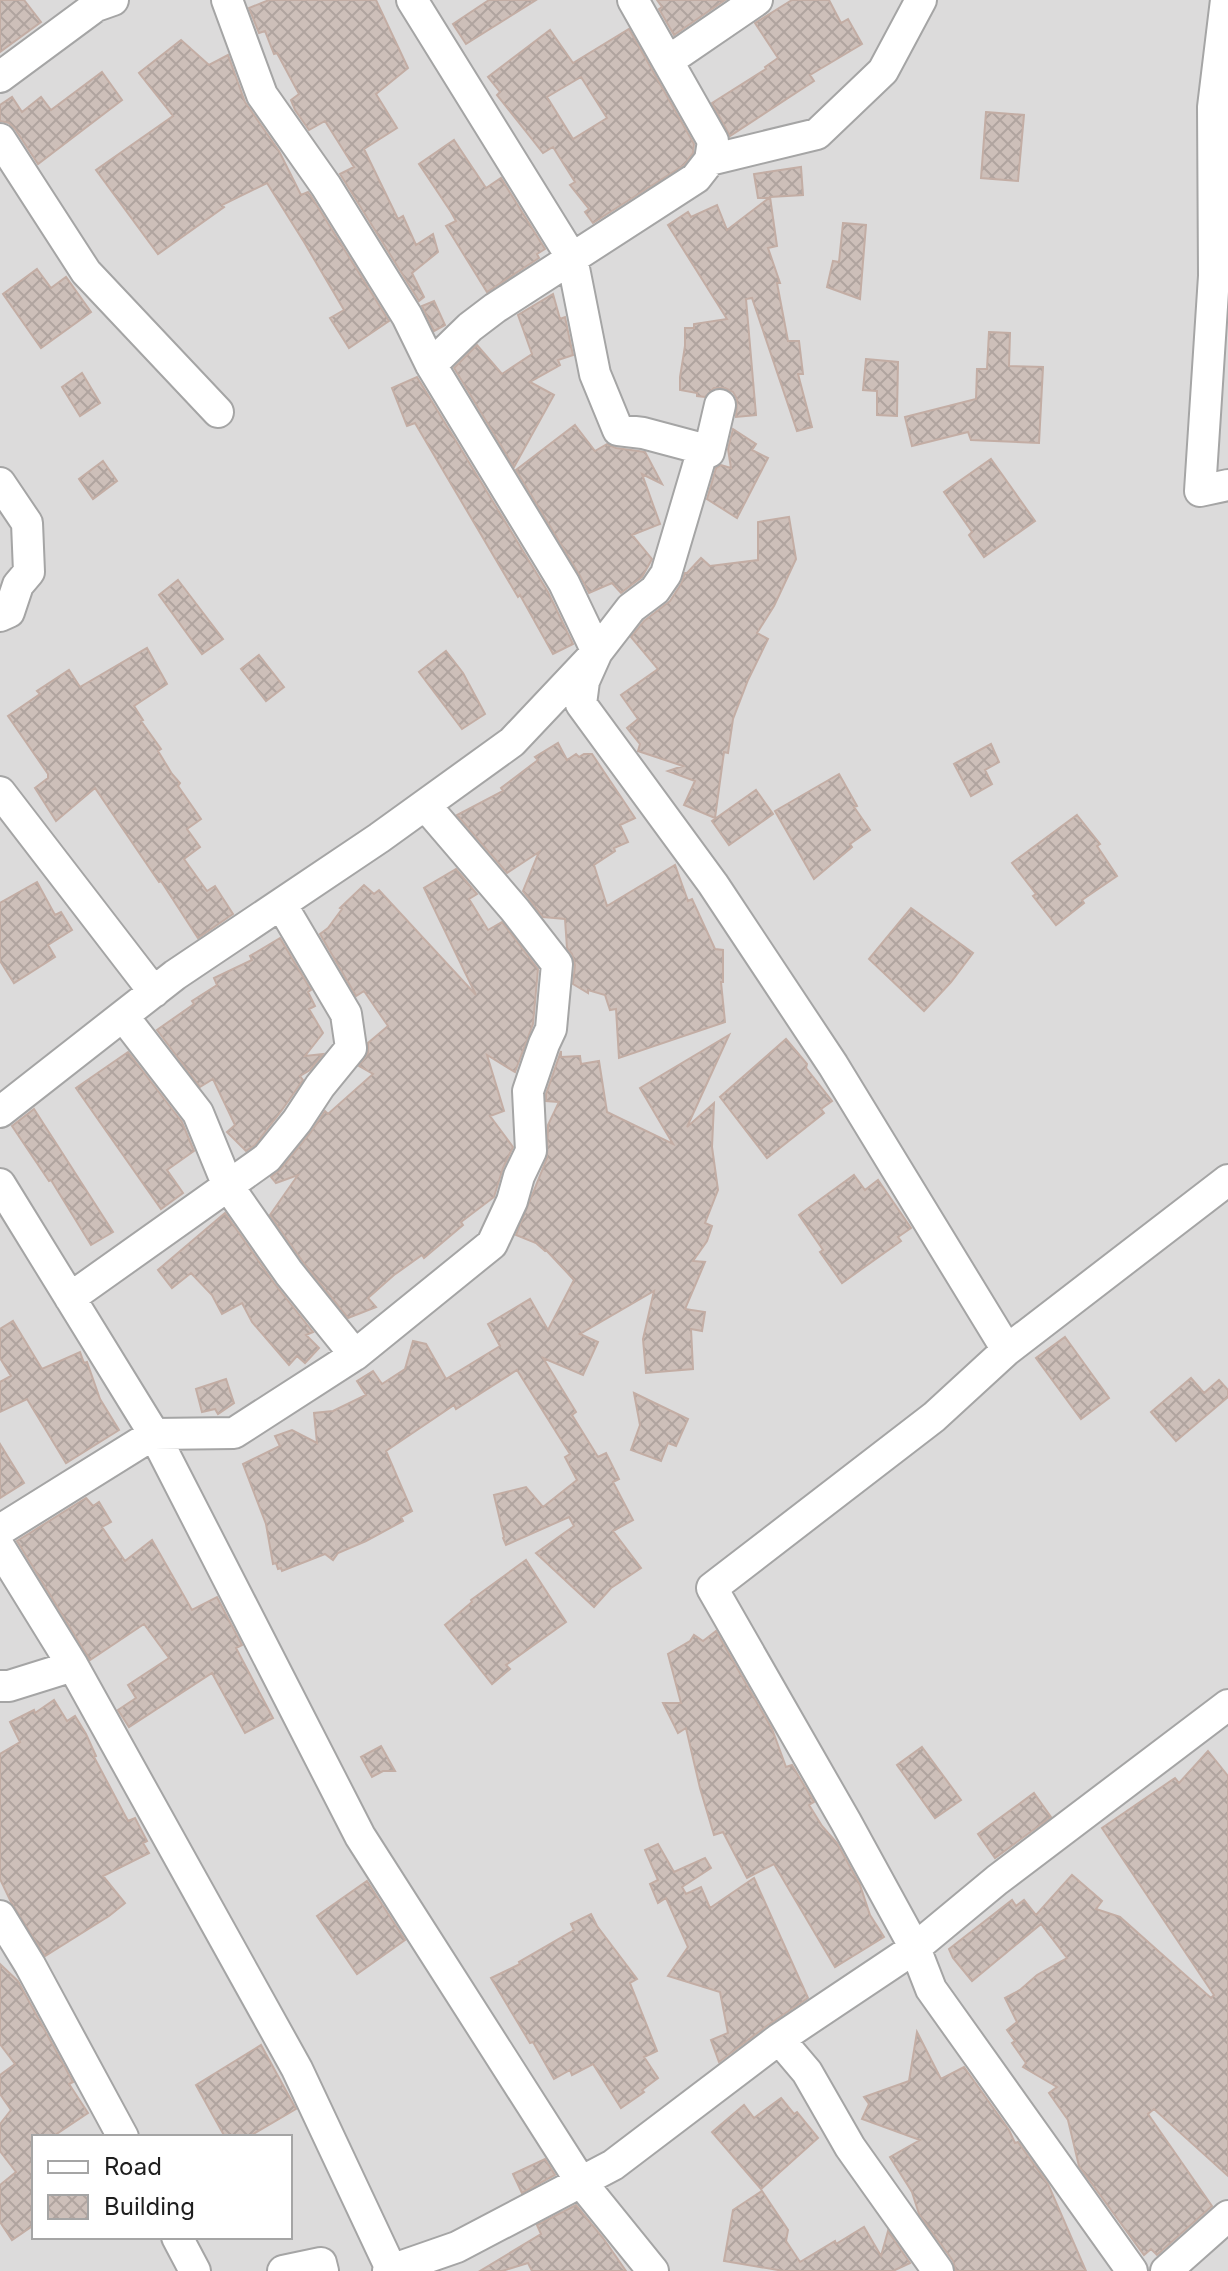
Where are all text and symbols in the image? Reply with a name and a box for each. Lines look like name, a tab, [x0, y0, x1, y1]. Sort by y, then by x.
legend	[32, 2135, 292, 2239]
text: Road	[104, 2152, 162, 2181]
text: Building	[104, 2192, 195, 2221]

